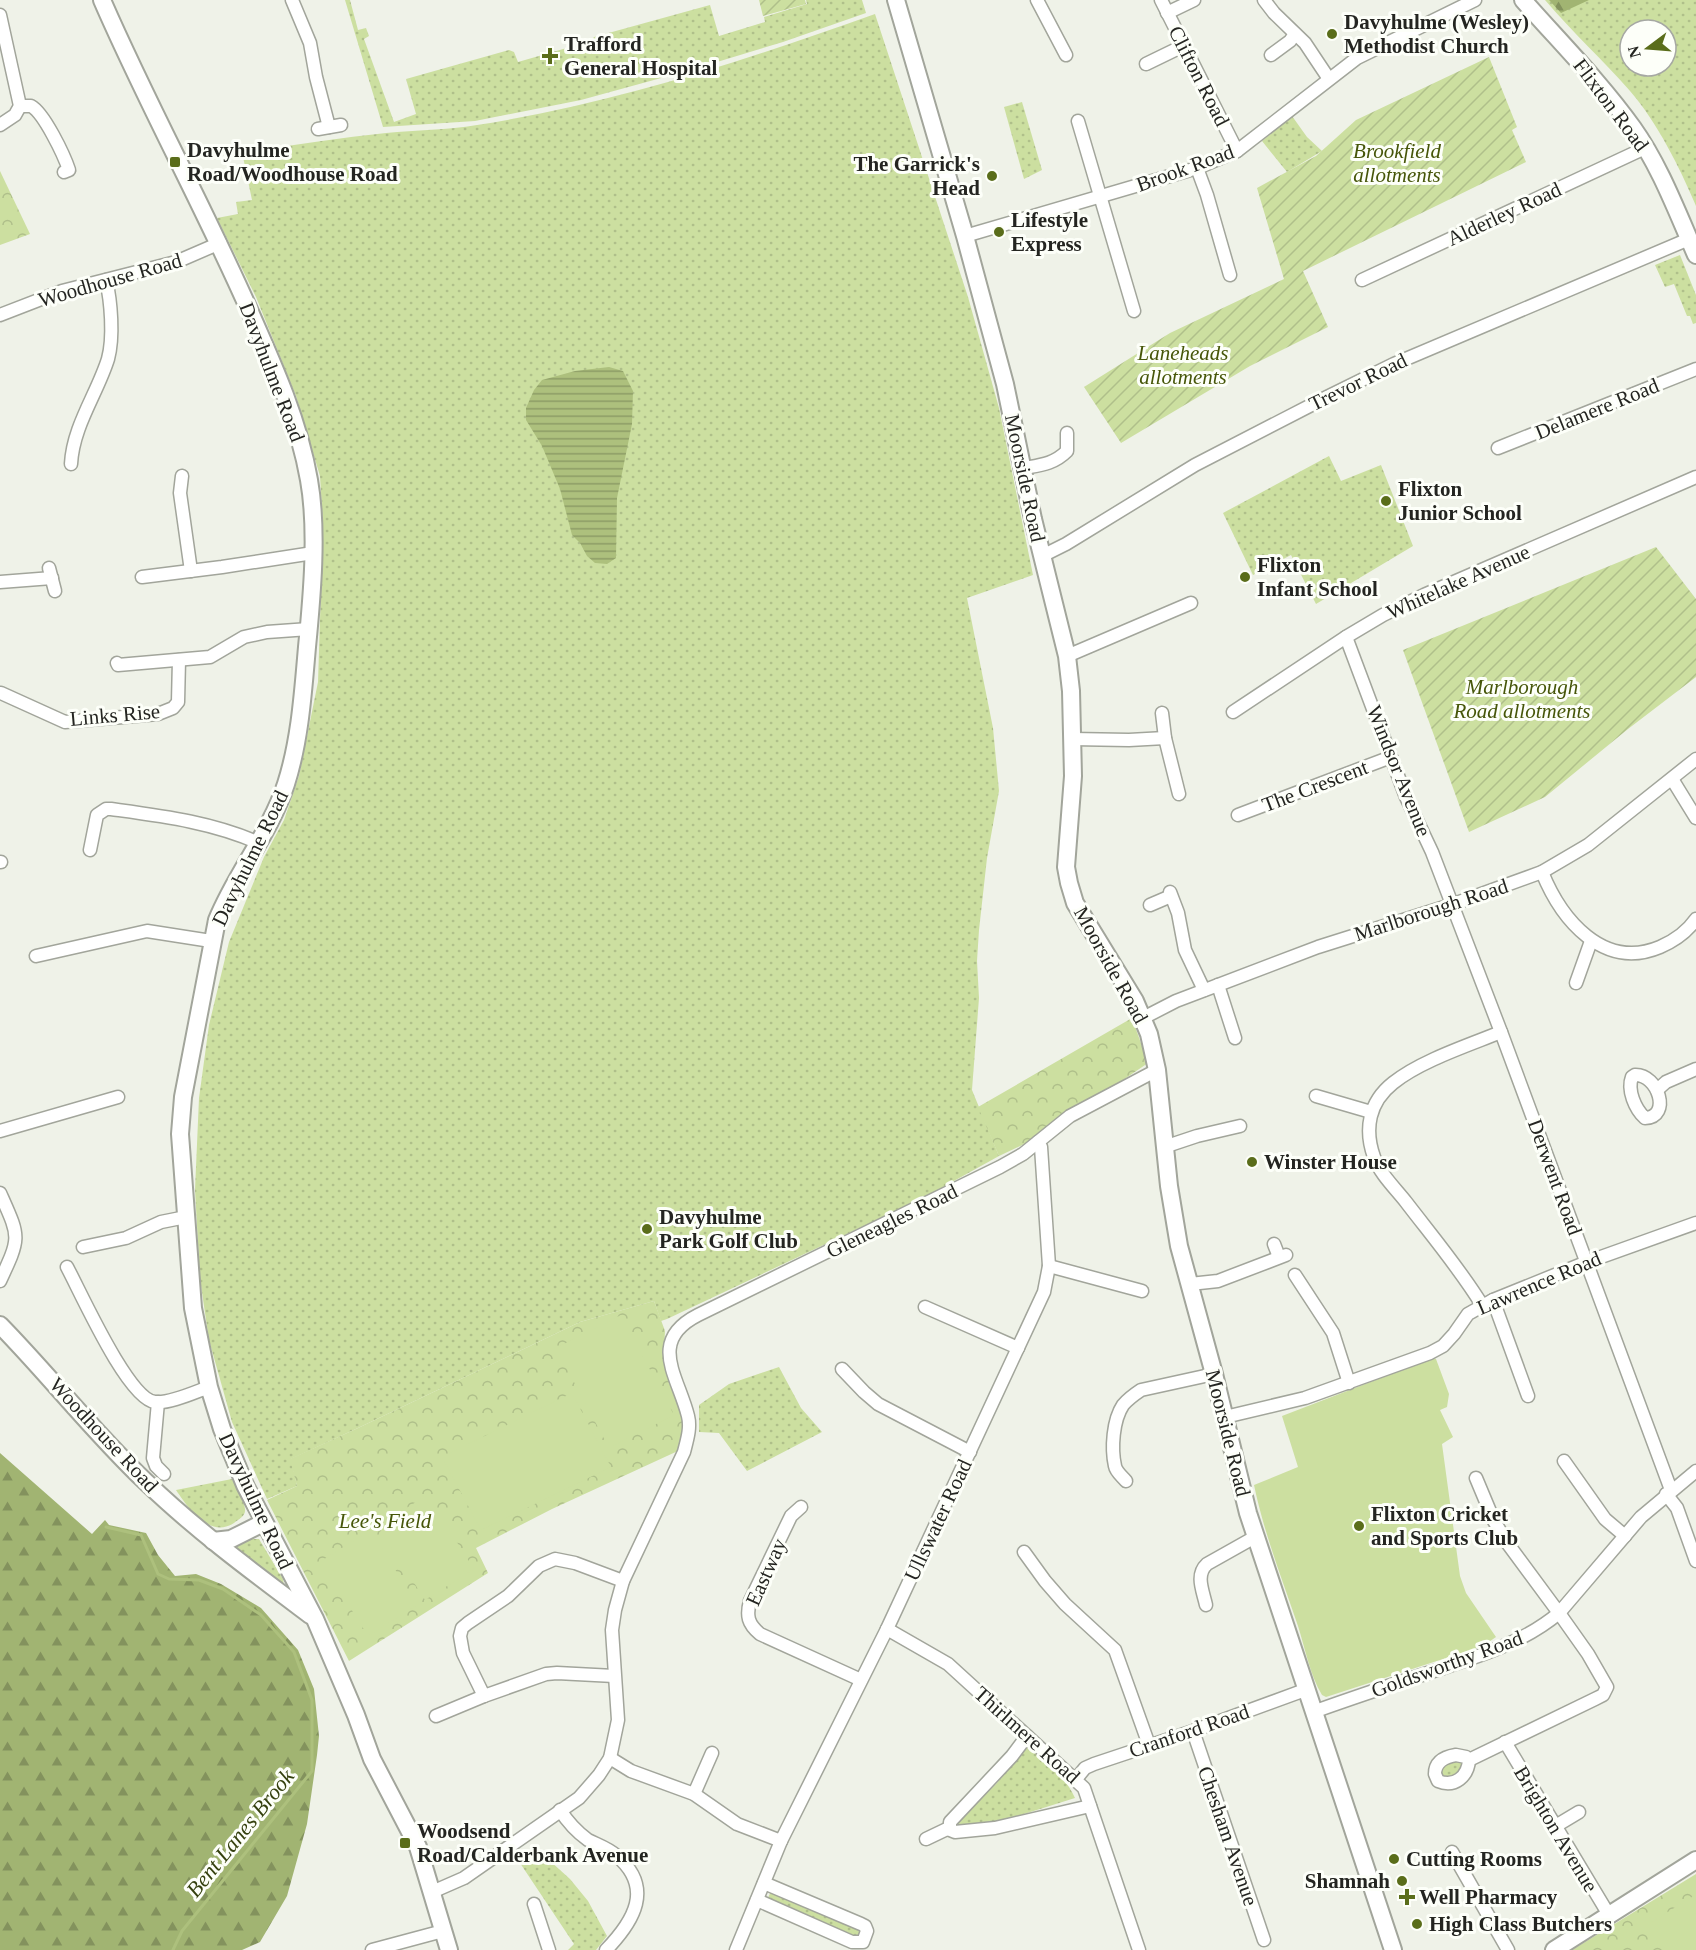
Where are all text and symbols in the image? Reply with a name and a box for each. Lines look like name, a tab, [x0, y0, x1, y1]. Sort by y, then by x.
place label: Davyhulme (Wesley) Methodist Church	[1344, 10, 1529, 58]
north arrow	[1618, 18, 1678, 78]
street label: Clifton Road	[1164, 22, 1235, 130]
marker: Davyhulme (Wesley) Methodist Church	[1325, 27, 1339, 41]
place label: Trafford General Hospital	[564, 32, 718, 80]
text: N	[1624, 44, 1644, 60]
marker: Trafford General Hospital	[541, 47, 559, 65]
street label: Flixton Road	[1568, 54, 1654, 157]
place label: Davyhulme Road/Woodhouse Road	[187, 138, 398, 186]
street label: Brook Road	[1133, 139, 1238, 197]
park label: Brookfield allotments	[1353, 139, 1441, 187]
place label: The Garrick's Head	[853, 152, 980, 200]
marker: Davyhulme Road/Woodhouse Road	[168, 155, 182, 169]
marker: The Garrick's Head	[985, 169, 999, 183]
street label: Alderley Road	[1443, 177, 1565, 251]
place label: Lifestyle Express	[1011, 208, 1088, 256]
marker: Lifestyle Express	[992, 225, 1006, 239]
street label: Woodhouse Road	[35, 248, 185, 312]
street label: Davyhulme Road	[234, 299, 310, 446]
park label: Laneheads allotments	[1137, 341, 1229, 389]
street label: Trevor Road	[1305, 348, 1411, 416]
street label: Delamere Road	[1532, 373, 1663, 445]
street label: Moorside Road	[1000, 412, 1050, 545]
place label: Flixton Junior School	[1398, 477, 1522, 525]
marker: Flixton Junior School	[1379, 494, 1393, 508]
street label: Whitelake Avenue	[1383, 540, 1533, 624]
place label: Flixton Infant School	[1257, 553, 1378, 601]
marker: Flixton Infant School	[1238, 570, 1252, 584]
park label: Marlborough Road allotments	[1452, 675, 1591, 723]
street label: Links Rise	[69, 699, 161, 731]
street label: Windsor Avenue	[1362, 702, 1436, 840]
street label: The Crescent	[1259, 755, 1371, 817]
street label: Davyhulme Road	[207, 786, 293, 930]
street label: Marlborough Road	[1351, 874, 1511, 946]
street label: Moorside Road	[1069, 902, 1153, 1028]
street label: Derwent Road	[1523, 1116, 1587, 1239]
place label: Winster House	[1264, 1150, 1397, 1174]
marker: Winster House	[1245, 1155, 1259, 1169]
street label: Gleneagles Road	[823, 1179, 962, 1263]
place label: Davyhulme Park Golf Club	[659, 1205, 798, 1253]
marker: Davyhulme Park Golf Club	[640, 1222, 654, 1236]
street label: Lawrence Road	[1473, 1246, 1605, 1320]
street label: Moorside Road	[1201, 1367, 1255, 1499]
street label: Woodhouse Road	[45, 1373, 164, 1498]
street label: Davyhulme Road	[214, 1429, 298, 1573]
street label: Ullswater Road	[899, 1455, 977, 1585]
place label: Flixton Cricket and Sports Club	[1371, 1502, 1518, 1550]
park label: Lee's Field	[338, 1509, 432, 1533]
marker: Flixton Cricket and Sports Club	[1352, 1519, 1366, 1533]
street label: Eastway	[741, 1534, 792, 1609]
street label: Goldsworthy Road	[1368, 1625, 1526, 1703]
street label: Thirlmere Road	[969, 1681, 1085, 1789]
street label: Cranford Road	[1126, 1699, 1253, 1763]
street label: Brighton Avenue	[1509, 1762, 1603, 1896]
water label: Bent Lanes Brook	[181, 1763, 300, 1902]
street label: Chesham Avenue	[1193, 1763, 1263, 1909]
place label: Woodsend Road/Calderbank Avenue	[417, 1819, 648, 1867]
marker: Woodsend Road/Calderbank Avenue	[398, 1836, 412, 1850]
place label: Cutting Rooms	[1406, 1847, 1542, 1871]
marker: Cutting Rooms	[1387, 1852, 1401, 1866]
place label: Shamnah	[1305, 1869, 1390, 1893]
marker: Shamnah	[1395, 1874, 1409, 1888]
place label: Well Pharmacy	[1419, 1885, 1558, 1909]
marker: Well Pharmacy	[1400, 1890, 1414, 1904]
place label: High Class Butchers	[1429, 1912, 1612, 1936]
marker: High Class Butchers	[1410, 1917, 1424, 1931]

